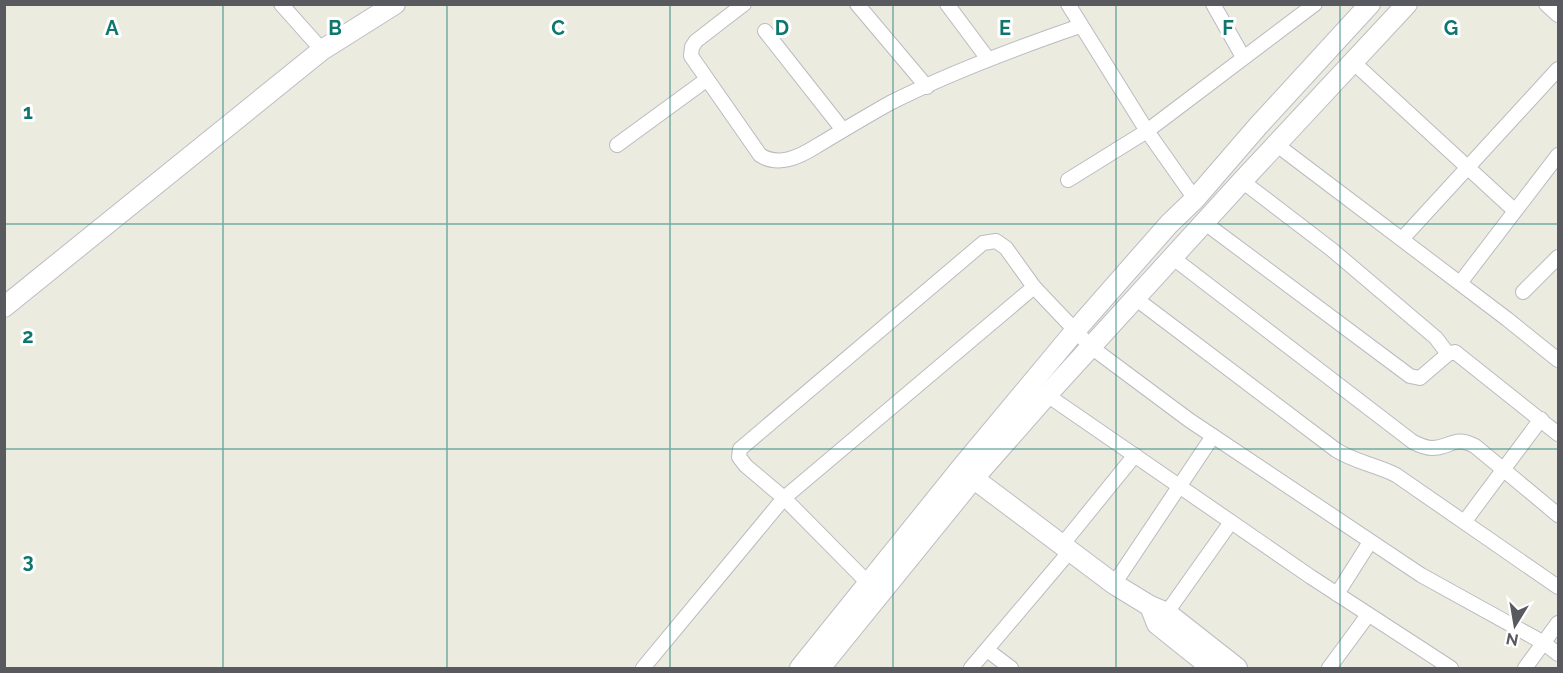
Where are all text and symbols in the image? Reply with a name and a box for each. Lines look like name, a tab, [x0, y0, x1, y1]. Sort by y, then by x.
text: A	[105, 16, 119, 40]
text: B	[328, 16, 342, 40]
text: C	[551, 16, 565, 40]
text: D	[775, 16, 789, 40]
text: E	[999, 16, 1011, 40]
text: F	[1222, 16, 1234, 40]
text: G	[1444, 16, 1458, 40]
text: 1	[23, 100, 33, 124]
text: 2	[22, 324, 34, 348]
text: 3	[22, 549, 34, 573]
north arrow	[1485, 595, 1545, 655]
text: N	[1504, 629, 1520, 650]

